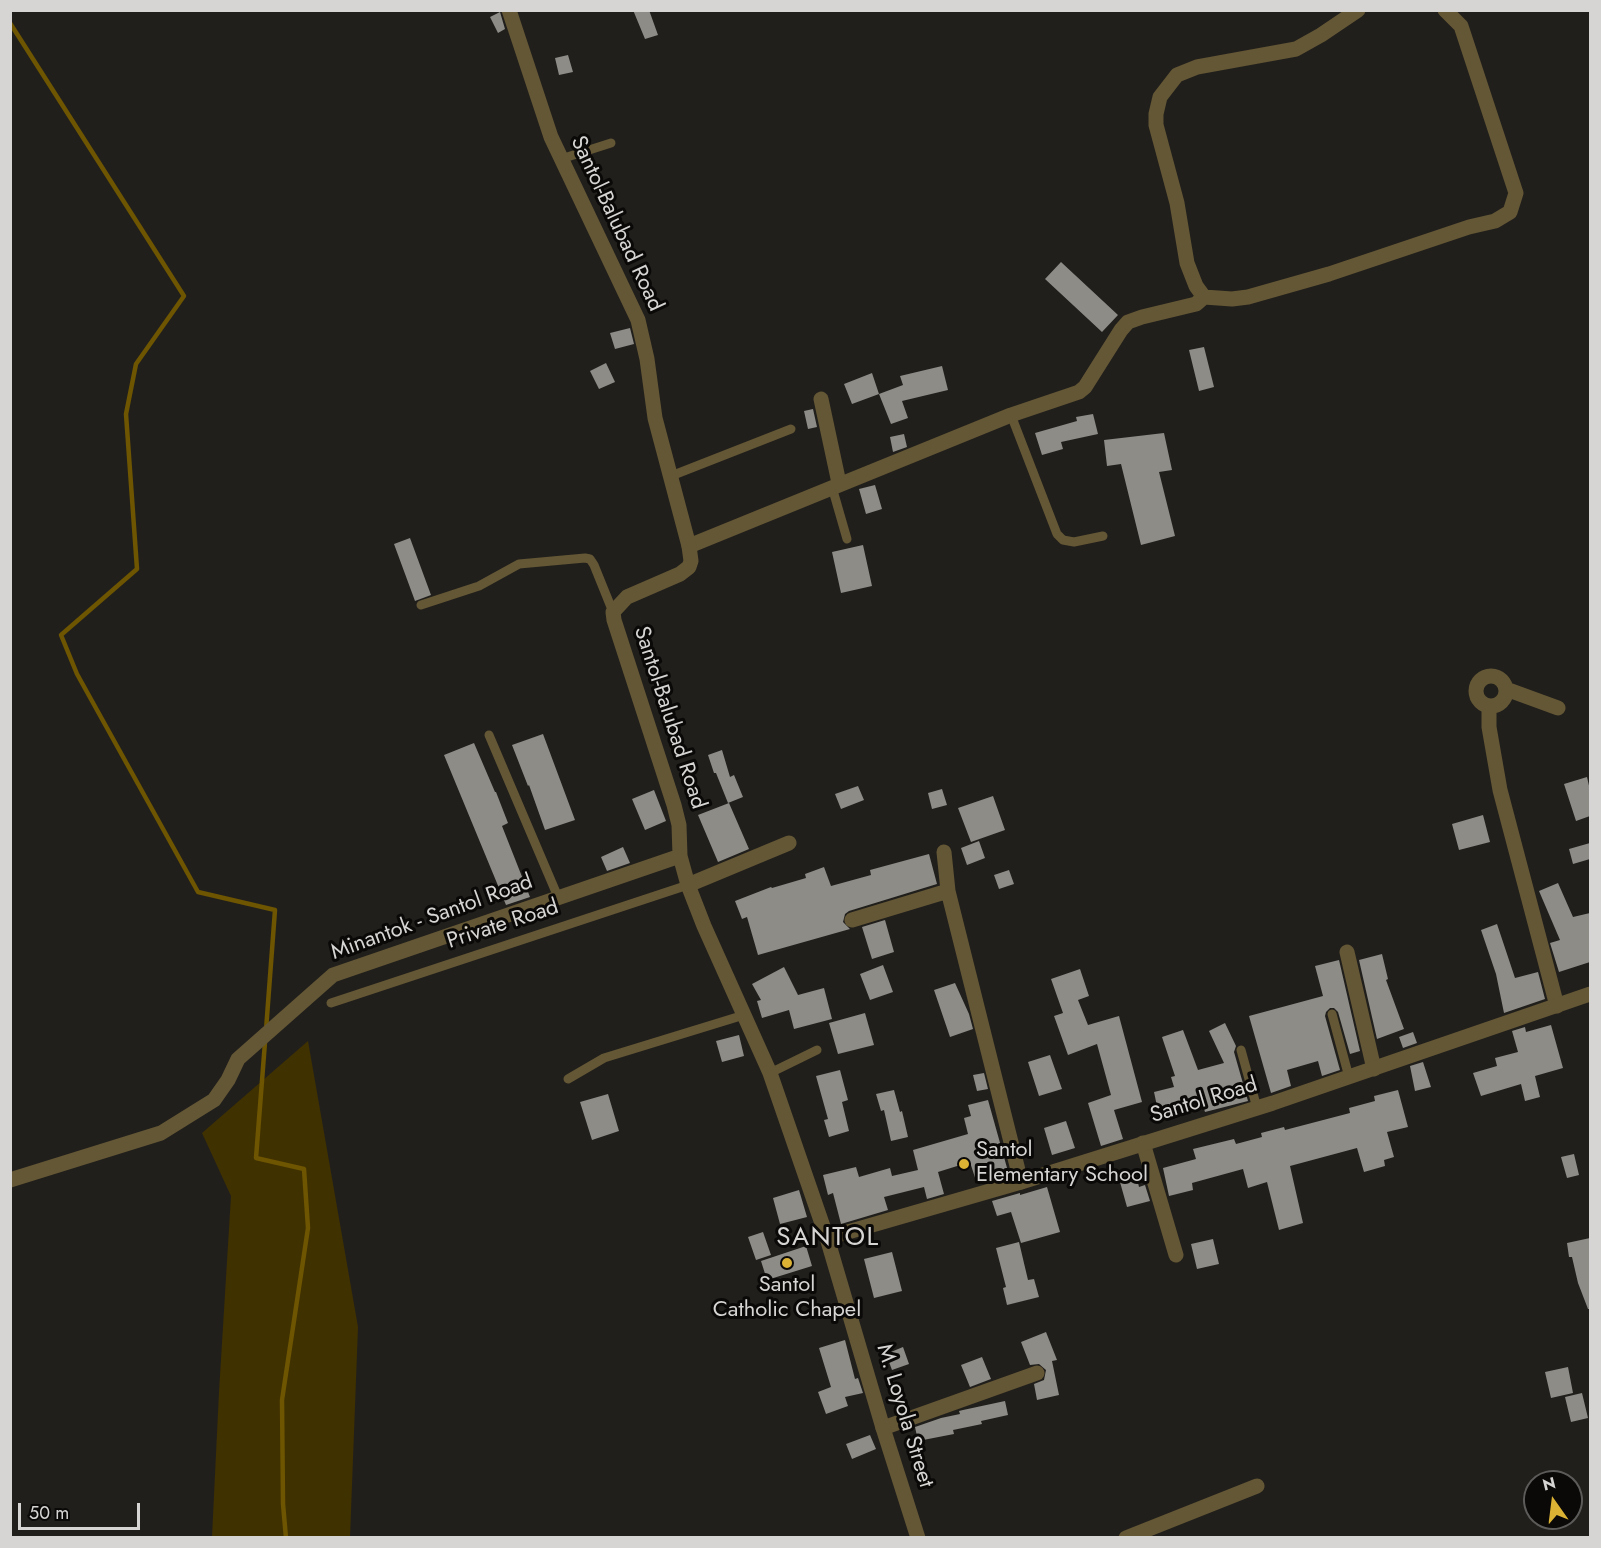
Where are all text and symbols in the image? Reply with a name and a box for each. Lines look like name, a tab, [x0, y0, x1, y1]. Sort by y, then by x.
street label: Santol-Balubad Road	[564, 132, 668, 316]
street label: Santol-Balubad Road	[627, 623, 711, 813]
street label: Minantok - Santol Road	[328, 869, 536, 967]
street label: Private Road	[444, 895, 562, 955]
street label: Santol Road	[1147, 1072, 1261, 1130]
place label: Santol Elementary School	[976, 1138, 1148, 1190]
marker: Santol Elementary School	[957, 1157, 971, 1171]
district label: SANTOL	[776, 1223, 880, 1255]
marker: Santol Catholic Chapel	[780, 1256, 794, 1270]
place label: Santol Catholic Chapel	[713, 1273, 861, 1324]
street label: M. Loyola Street	[870, 1341, 938, 1491]
north arrow	[1523, 1470, 1583, 1530]
text: N	[1540, 1471, 1558, 1497]
scale bar	[21, 1491, 142, 1529]
text: 50 m	[29, 1500, 69, 1526]

